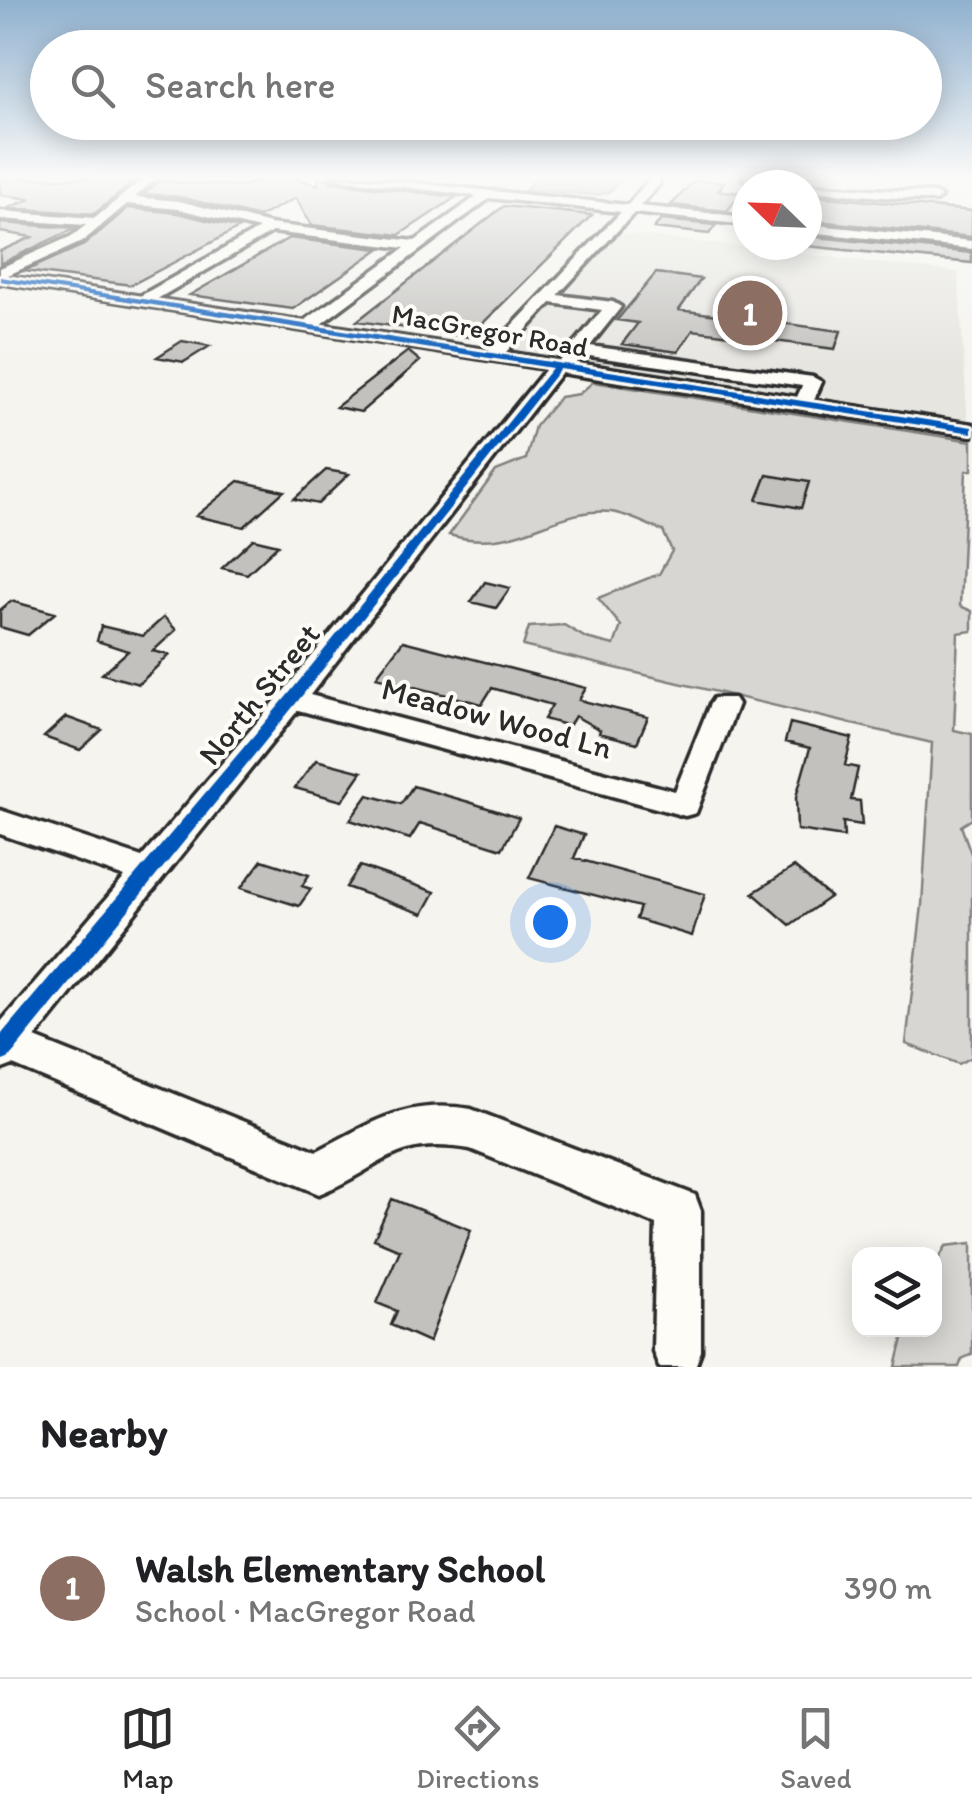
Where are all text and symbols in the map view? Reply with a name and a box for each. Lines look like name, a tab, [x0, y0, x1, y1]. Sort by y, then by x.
search box	[30, 30, 942, 140]
icon: search	[65, 58, 120, 113]
text: Search here	[145, 62, 336, 108]
north arrow	[732, 170, 822, 260]
pin: 1	[718, 276, 782, 350]
street label: MacGregor Road	[389, 296, 591, 364]
street label: North Street	[190, 615, 328, 773]
street label: Meadow Wood Ln	[378, 669, 616, 767]
your location	[525, 897, 576, 948]
map controls	[852, 1247, 942, 1337]
button: layers	[852, 1247, 942, 1337]
text: Nearby	[40, 1407, 167, 1458]
text: Walsh Elementary School	[135, 1546, 545, 1592]
text: 1	[65, 1569, 80, 1607]
text: 390 m	[844, 1569, 932, 1607]
text: School · MacGregor Road	[135, 1592, 475, 1630]
tab: Map	[120, 1701, 175, 1795]
tab: Directions	[416, 1701, 539, 1795]
tab: Saved	[780, 1701, 852, 1795]

